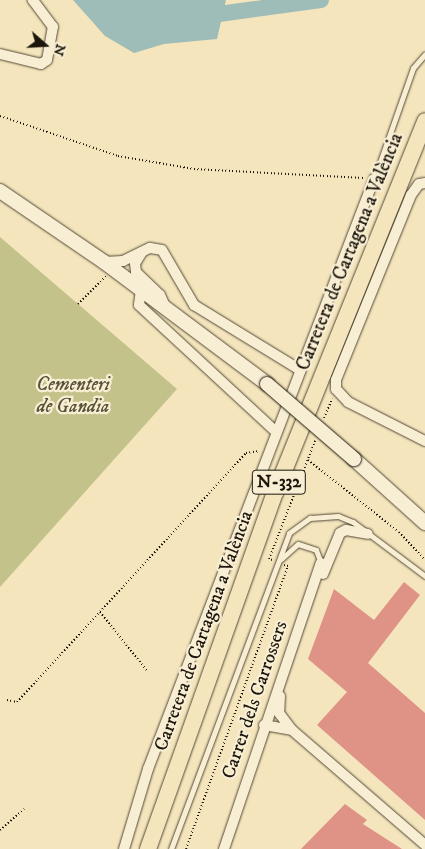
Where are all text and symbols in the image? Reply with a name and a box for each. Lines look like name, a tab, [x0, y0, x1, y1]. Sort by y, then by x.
north arrow	[20, 20, 70, 70]
text: N	[49, 42, 70, 58]
street label: Carretera de Cartagena a València	[292, 130, 408, 374]
park label: Cementeri de Gandia	[36, 374, 110, 418]
road number: N-332	[252, 467, 306, 498]
street label: Carretera de Cartagena a València	[150, 508, 258, 754]
street label: Carrer dels Carrossers	[217, 618, 293, 782]

